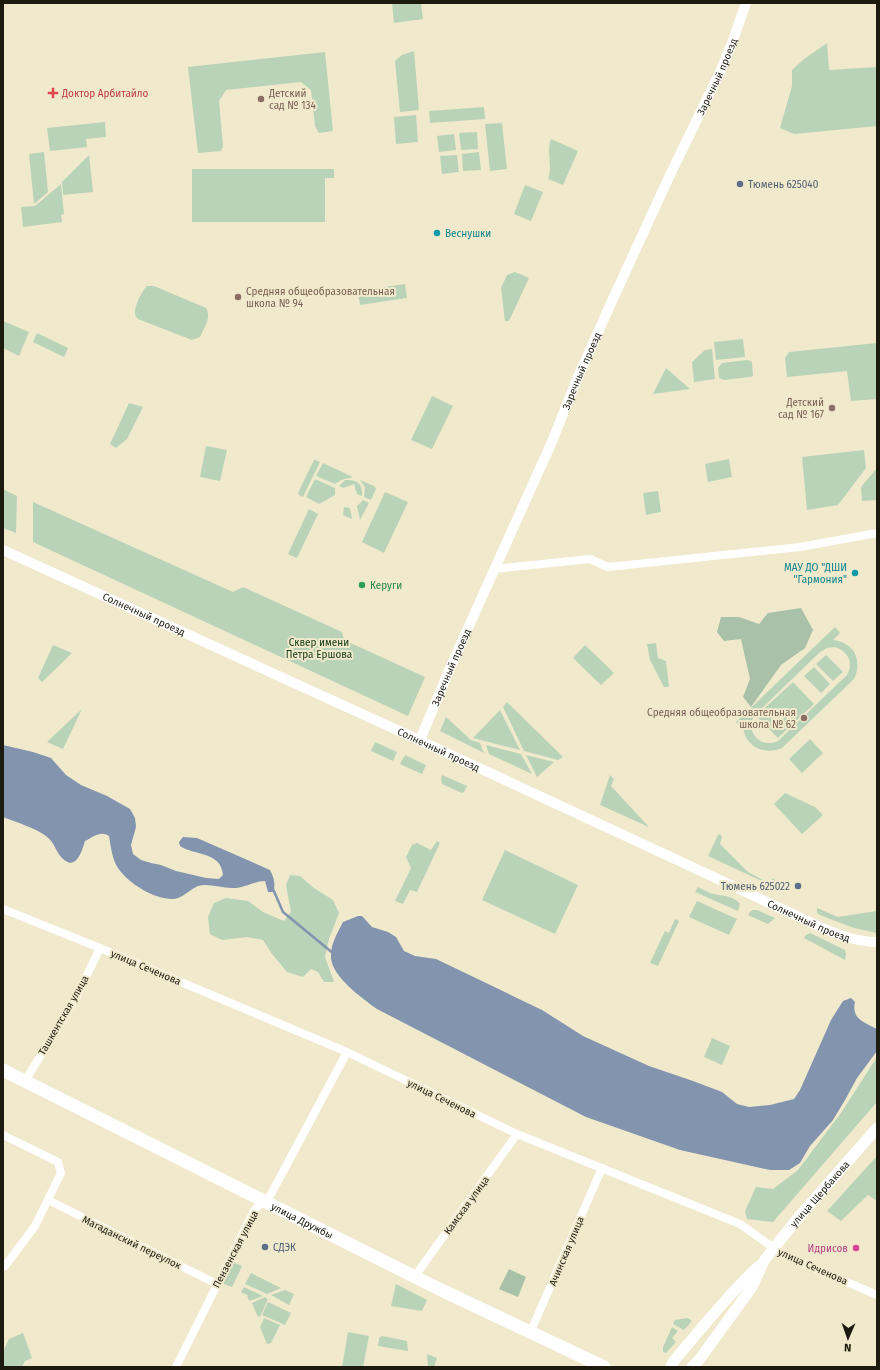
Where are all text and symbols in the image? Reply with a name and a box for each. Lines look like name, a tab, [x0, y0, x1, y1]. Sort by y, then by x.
street label: Заречный проезд	[695, 37, 740, 117]
marker: Доктор Арбитайло	[47, 87, 59, 99]
place label: Доктор Арбитайло	[61, 88, 149, 100]
place label: Детский сад № 134	[268, 88, 316, 112]
marker: Детский сад № 134	[256, 94, 266, 104]
marker: Тюмень 625040	[735, 179, 745, 189]
place label: Тюмень 625040	[748, 179, 819, 191]
marker: Веснушки	[432, 228, 442, 238]
place label: Веснушки	[445, 228, 491, 240]
place label: Средняя общеобразовательная школа № 94	[246, 286, 395, 310]
marker: Средняя общеобразовательная школа № 94	[233, 292, 243, 302]
street label: Заречный проезд	[560, 330, 604, 411]
place label: Детский сад № 167	[778, 397, 825, 421]
marker: Детский сад № 167	[827, 403, 837, 413]
place label: МАУ ДО "ДШИ "Гармония"	[784, 562, 847, 586]
marker: МАУ ДО "ДШИ "Гармония"	[850, 568, 860, 578]
marker: Керуги	[357, 580, 367, 590]
place label: Керуги	[370, 580, 402, 592]
street label: Солнечный проезд	[101, 591, 187, 639]
street label: Заречный проезд	[430, 627, 474, 708]
park label: Сквер имени Петра Ершова	[286, 637, 352, 661]
place label: Средняя общеобразовательная школа № 62	[647, 707, 796, 731]
marker: Средняя общеобразовательная школа № 62	[799, 713, 809, 723]
street label: Солнечный проезд	[395, 726, 482, 774]
place label: Тюмень 625022	[721, 881, 790, 893]
marker: Тюмень 625022	[793, 881, 803, 891]
street label: Солнечный проезд	[765, 898, 852, 945]
street label: улица Сеченова	[109, 948, 183, 988]
street label: Ташкентская улица	[36, 973, 92, 1058]
street label: улица Сеченова	[405, 1077, 478, 1121]
street label: улица Щербакова	[788, 1159, 852, 1230]
street label: Камская улица	[442, 1174, 492, 1237]
street label: улица Дружбы	[269, 1201, 335, 1242]
street label: Пензенская улица	[210, 1209, 261, 1290]
street label: Магаданский переулок	[80, 1214, 184, 1272]
street label: Ачинская улица	[547, 1215, 587, 1288]
marker: СДЭК	[260, 1242, 270, 1252]
place label: СДЭК	[273, 1242, 296, 1254]
place label: Идрисов	[808, 1243, 848, 1255]
marker: Идрисов	[851, 1243, 861, 1253]
street label: улица Сеченова	[776, 1246, 849, 1288]
north arrow	[828, 1318, 868, 1358]
text: N	[844, 1341, 852, 1354]

